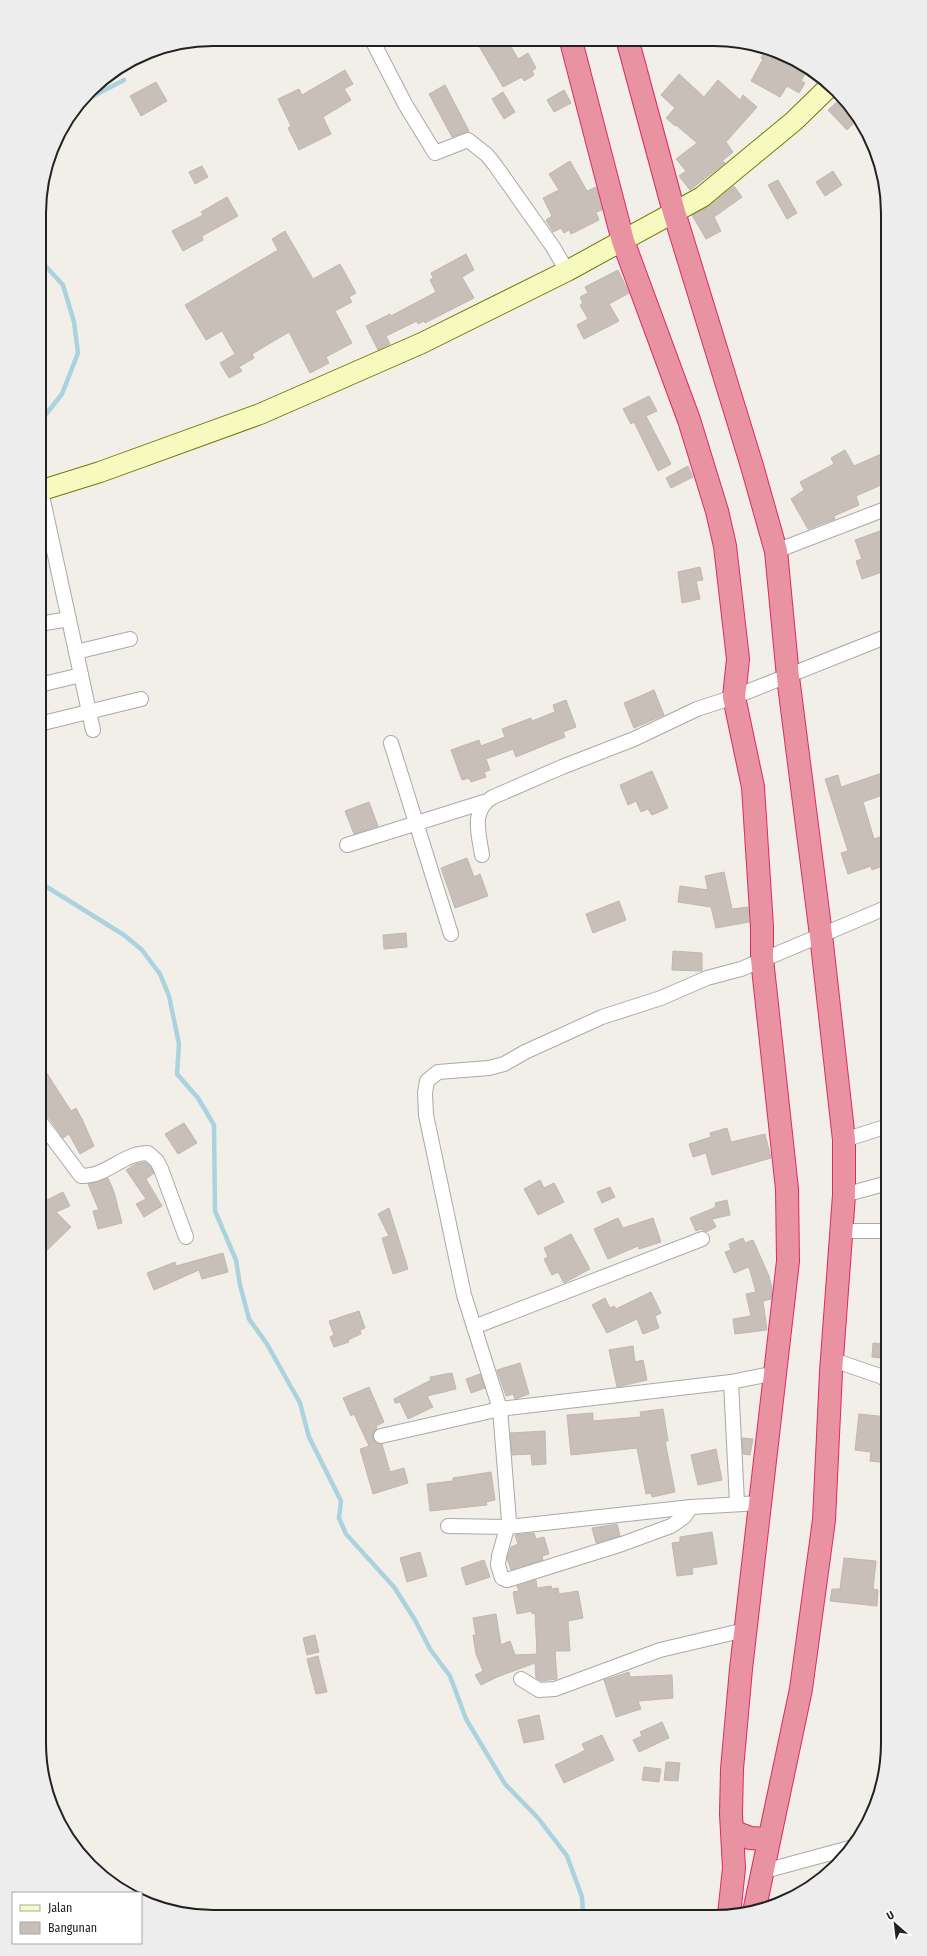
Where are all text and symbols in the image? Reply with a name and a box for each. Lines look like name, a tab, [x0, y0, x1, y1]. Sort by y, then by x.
legend	[12, 1892, 142, 1944]
text: Jalan	[48, 1901, 72, 1915]
north arrow	[875, 1904, 915, 1944]
text: U	[885, 1908, 896, 1923]
text: Bangunan	[48, 1921, 97, 1935]

